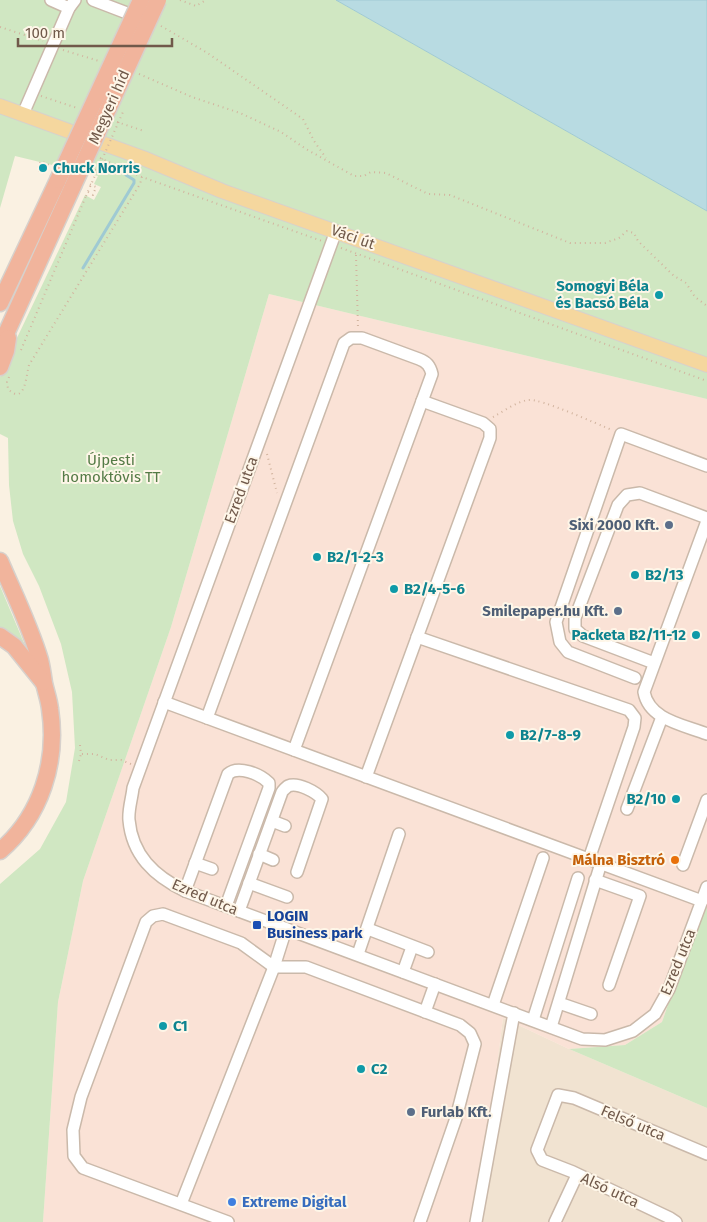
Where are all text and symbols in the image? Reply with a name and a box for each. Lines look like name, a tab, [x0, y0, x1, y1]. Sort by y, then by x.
scale bar	[18, 15, 171, 47]
text: 100 m	[25, 24, 65, 42]
street label: Megyeri híd	[85, 67, 133, 147]
place label: Chuck Norris	[53, 159, 140, 177]
marker: Chuck Norris	[37, 162, 49, 174]
street label: Váci út	[329, 221, 378, 253]
place label: Somogyi Béla és Bacsó Béla	[556, 277, 649, 312]
marker: Somogyi Béla és Bacsó Béla	[653, 289, 665, 301]
park label: Újpesti homoktövis TT	[62, 451, 161, 486]
street label: Ezred utca	[221, 454, 261, 526]
place label: Sixi 2000 Kft.	[569, 516, 659, 534]
marker: Sixi 2000 Kft.	[663, 519, 675, 531]
place label: B2/1-2-3	[327, 548, 384, 566]
marker: B2/1-2-3	[311, 551, 323, 563]
place label: B2/13	[645, 566, 684, 584]
marker: B2/13	[629, 569, 641, 581]
place label: B2/4-5-6	[404, 580, 465, 598]
marker: B2/4-5-6	[388, 583, 400, 595]
place label: Smilepaper.hu Kft.	[482, 602, 608, 620]
marker: Smilepaper.hu Kft.	[612, 605, 624, 617]
place label: Packeta B2/11-12	[572, 626, 686, 644]
marker: Packeta B2/11-12	[690, 629, 702, 641]
place label: B2/7-8-9	[520, 726, 581, 744]
marker: B2/7-8-9	[504, 729, 516, 741]
place label: B2/10	[627, 790, 666, 808]
marker: B2/10	[670, 793, 682, 805]
place label: Málna Bisztró	[573, 851, 665, 869]
marker: Málna Bisztró	[669, 854, 681, 866]
street label: Ezred utca	[169, 875, 241, 919]
place label: LOGIN Business park	[267, 907, 363, 942]
marker: LOGIN Business park	[251, 919, 263, 931]
street label: Ezred utca	[657, 926, 699, 998]
place label: C1	[173, 1017, 188, 1035]
marker: C1	[157, 1020, 169, 1032]
place label: C2	[371, 1060, 388, 1078]
marker: C2	[355, 1063, 367, 1075]
street label: Felső utca	[598, 1101, 668, 1145]
place label: Furlab Kft.	[421, 1103, 492, 1121]
marker: Furlab Kft.	[405, 1106, 417, 1118]
street label: Alsó utca	[578, 1169, 642, 1211]
place label: Extreme Digital	[242, 1193, 347, 1211]
marker: Extreme Digital	[226, 1196, 238, 1208]

